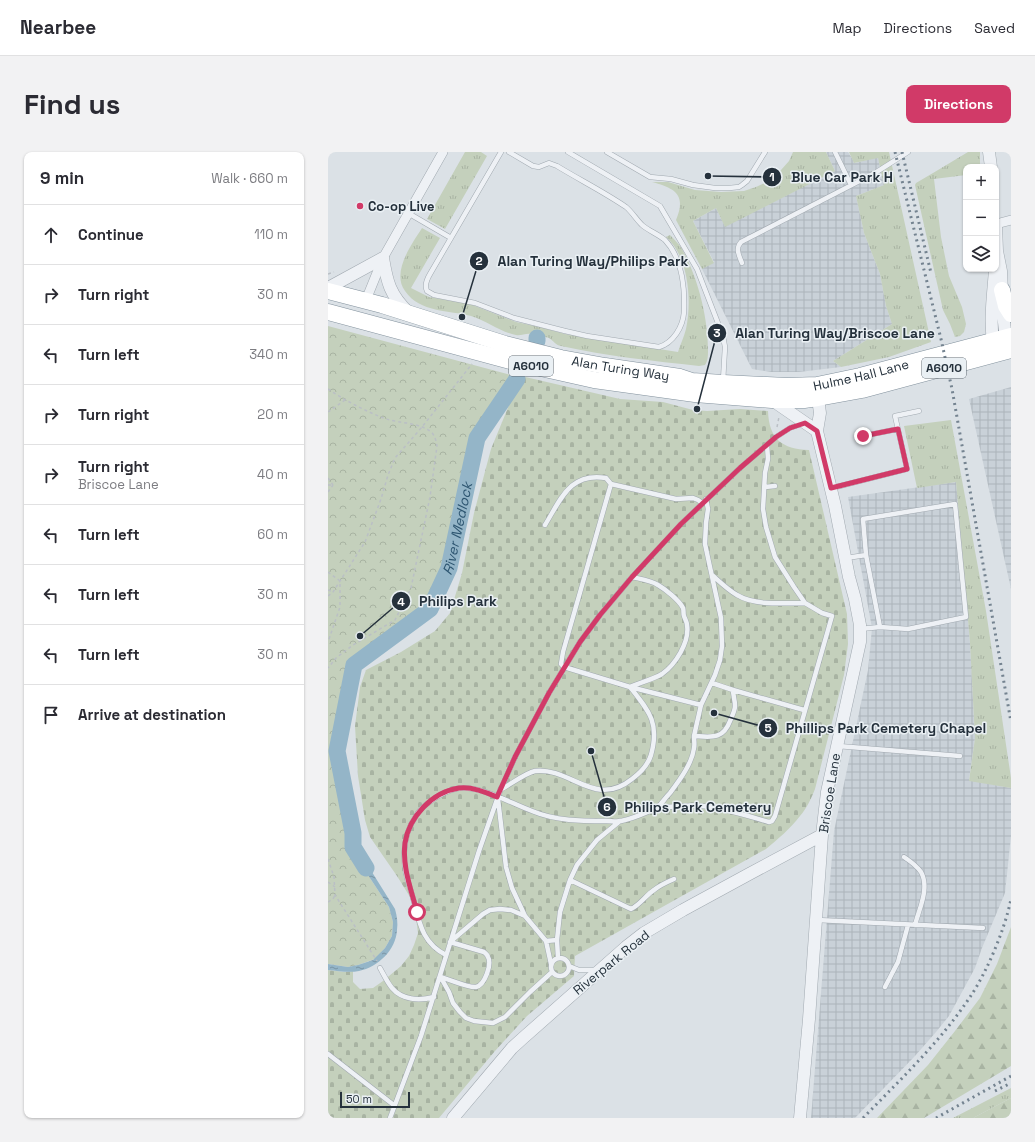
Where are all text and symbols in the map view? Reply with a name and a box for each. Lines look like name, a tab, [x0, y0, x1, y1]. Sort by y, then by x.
text: Nearbee	[20, 15, 96, 40]
text: Map	[832, 19, 862, 37]
text: Directions	[884, 19, 952, 37]
text: Saved	[974, 19, 1015, 37]
button: Directions	[906, 85, 1011, 123]
text: Find us	[24, 86, 121, 122]
callout: Blue Car Park H	[762, 164, 901, 190]
map controls	[963, 164, 999, 272]
button: +	[963, 164, 999, 200]
text: 9 min	[40, 167, 84, 189]
text: Blue Car Park H	[791, 168, 893, 186]
text: 1	[769, 169, 775, 185]
text: Walk · 660 m	[211, 170, 288, 187]
place label: Co-op Live	[368, 198, 434, 215]
button: −	[963, 200, 999, 236]
marker: Co-op Live	[355, 201, 365, 211]
icon: ahead	[40, 224, 62, 246]
text: Continue	[78, 225, 144, 244]
text: 110 m	[254, 226, 288, 243]
button: layers	[963, 236, 999, 272]
callout: Alan Turing Way/Philips Park	[469, 248, 697, 274]
text: Alan Turing Way/Philips Park	[498, 252, 689, 270]
text: 2	[475, 253, 483, 269]
icon: right	[40, 284, 62, 306]
text: Turn right	[78, 285, 149, 304]
text: 30 m	[257, 286, 288, 303]
callout: Alan Turing Way/Briscoe Lane	[707, 320, 943, 346]
text: Alan Turing Way/Briscoe Lane	[735, 324, 935, 342]
text: 3	[713, 325, 721, 341]
icon: left	[40, 344, 62, 366]
text: Turn left	[78, 345, 140, 364]
text: 340 m	[249, 346, 288, 363]
street label: Alan Turing Way	[570, 352, 671, 384]
street label: Hulme Hall Lane	[812, 355, 911, 395]
road number: A6010	[509, 356, 553, 376]
road number: A6010	[922, 358, 966, 378]
icon: right	[40, 404, 62, 426]
text: Turn right	[78, 405, 149, 424]
text: 20 m	[257, 406, 288, 423]
route end	[854, 427, 872, 445]
text: Turn right	[78, 457, 149, 476]
icon: right	[40, 464, 62, 486]
text: 40 m	[257, 466, 288, 483]
text: Briscoe Lane	[78, 476, 159, 493]
water label: River Medlock	[438, 479, 477, 578]
icon: left	[40, 524, 62, 546]
text: Turn left	[78, 525, 140, 544]
text: 60 m	[257, 526, 288, 543]
icon: left	[40, 584, 62, 606]
text: Turn left	[78, 585, 140, 604]
text: 30 m	[257, 586, 288, 603]
callout: Philips Park	[391, 588, 505, 614]
text: Philips Park	[419, 592, 497, 610]
text: 4	[397, 594, 405, 610]
icon: left	[40, 644, 62, 666]
text: Turn left	[78, 645, 140, 664]
text: 30 m	[257, 646, 288, 663]
icon: arrive	[40, 704, 62, 726]
text: Arrive at destination	[78, 705, 226, 724]
callout: Phillips Park Cemetery Chapel	[758, 715, 995, 741]
text: Phillips Park Cemetery Chapel	[786, 719, 986, 737]
text: 5	[764, 720, 772, 736]
street label: Briscoe Lane	[815, 752, 844, 834]
callout: Philips Park Cemetery	[597, 794, 780, 820]
text: Philips Park Cemetery	[625, 798, 771, 816]
text: 6	[603, 799, 611, 815]
route start	[408, 903, 426, 921]
street label: Riverpark Road	[570, 926, 653, 998]
scale bar	[340, 1090, 410, 1109]
text: 50 m	[346, 1092, 372, 1106]

